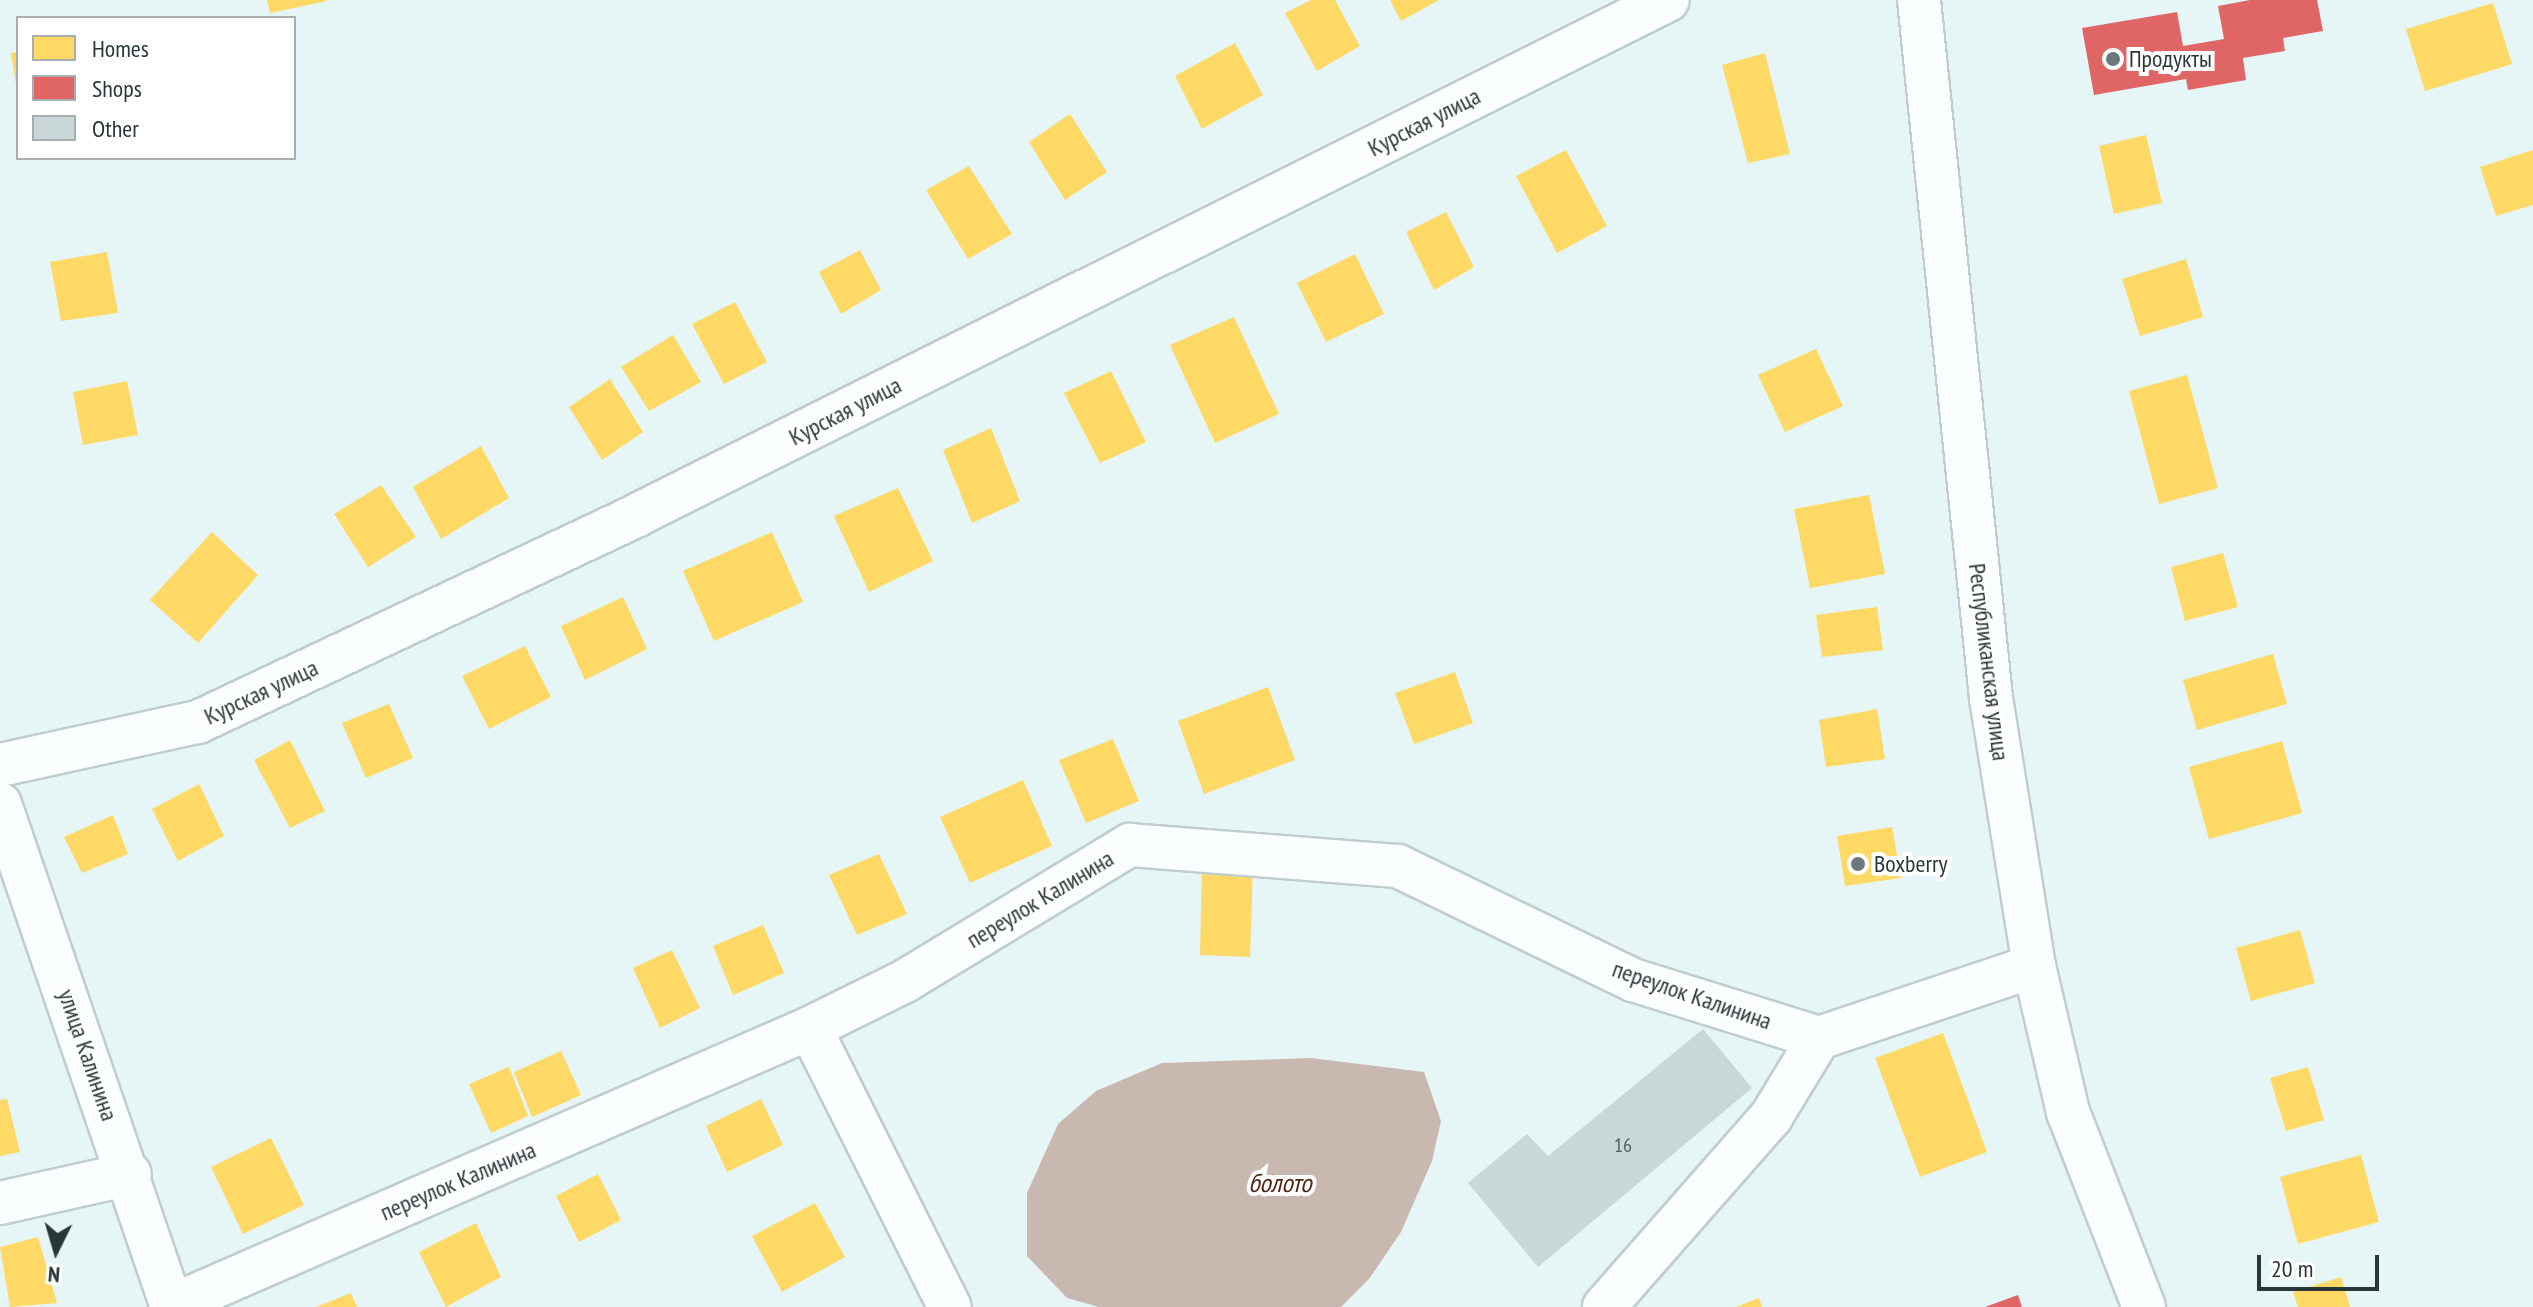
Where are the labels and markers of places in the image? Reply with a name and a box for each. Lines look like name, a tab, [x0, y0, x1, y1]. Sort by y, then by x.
place label: Продукты	[2129, 45, 2212, 73]
marker: Продукты	[2104, 50, 2122, 68]
place label: Boxberry	[1874, 850, 1948, 878]
marker: Boxberry	[1849, 855, 1867, 873]

